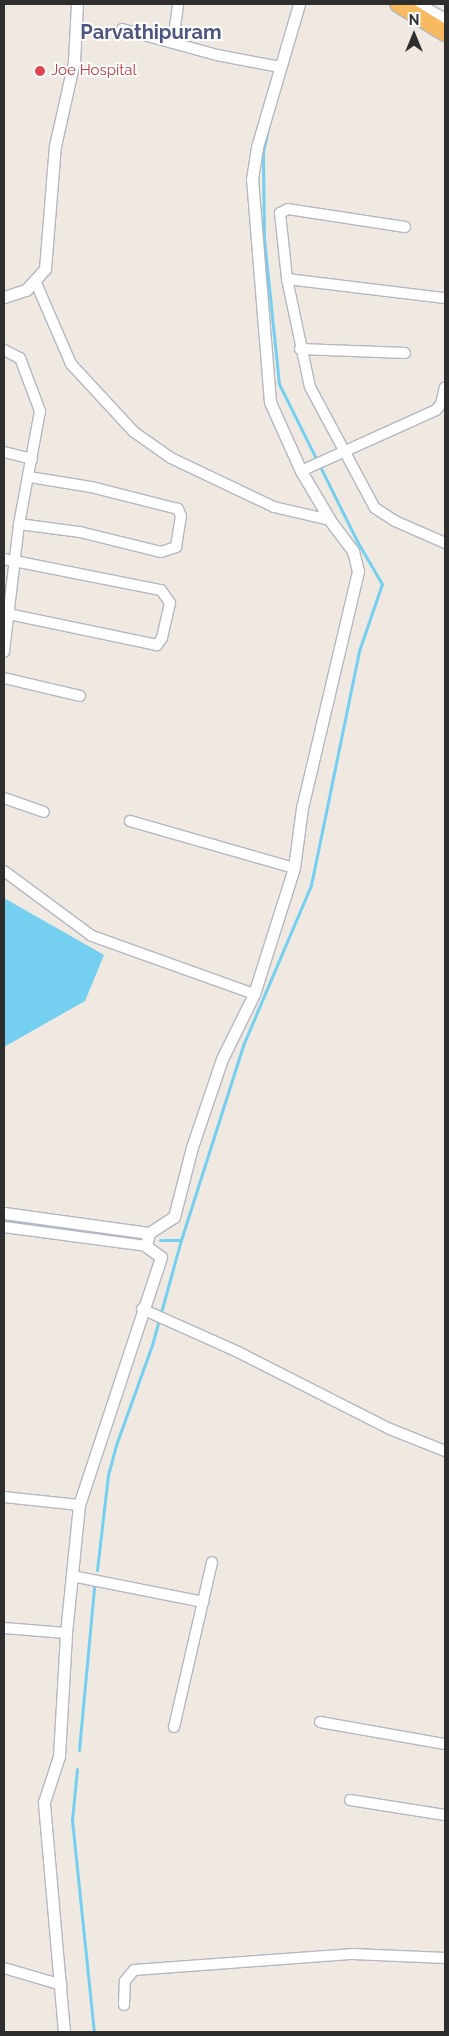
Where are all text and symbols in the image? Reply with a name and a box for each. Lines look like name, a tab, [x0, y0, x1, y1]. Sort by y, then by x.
north arrow	[389, 10, 439, 60]
text: N	[409, 12, 419, 28]
district label: Parvathipuram	[80, 20, 222, 44]
place label: Joe Hospital	[51, 62, 137, 80]
marker: Joe Hospital	[33, 64, 47, 78]

